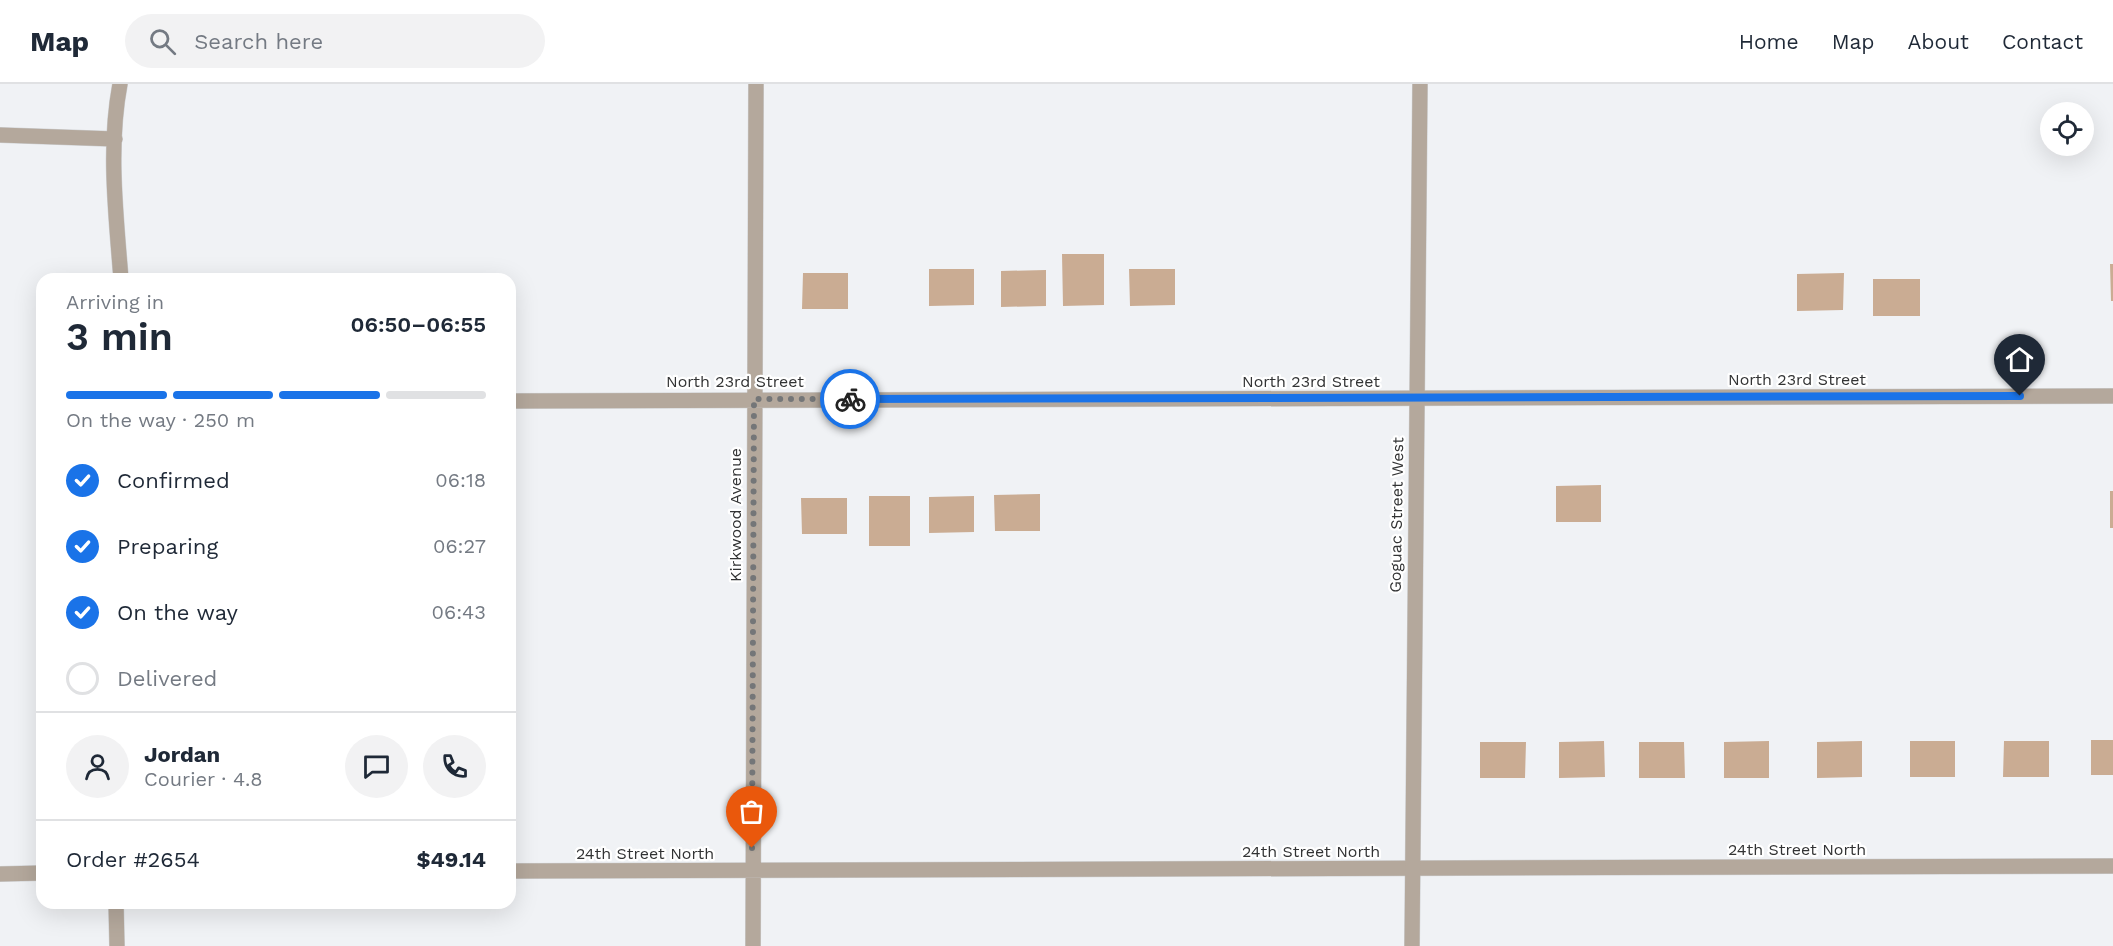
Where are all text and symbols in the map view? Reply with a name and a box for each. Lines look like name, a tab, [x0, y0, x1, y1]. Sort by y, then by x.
search box	[125, 14, 545, 68]
text: Map	[30, 25, 89, 58]
icon: search	[146, 25, 179, 58]
text: Search here	[194, 29, 323, 54]
text: Home	[1739, 29, 1799, 54]
text: Map	[1832, 29, 1875, 54]
text: About	[1908, 29, 1969, 54]
text: Contact	[2002, 29, 2083, 54]
map controls	[2040, 102, 2094, 156]
button: locate	[2040, 102, 2094, 156]
text: Arriving in	[66, 290, 164, 314]
text: 06:50–06:55	[350, 312, 486, 337]
text: 3 min	[66, 314, 173, 359]
pin	[1994, 334, 2045, 396]
icon: home	[2003, 343, 2036, 376]
courier	[820, 369, 880, 429]
street label: North 23rd Street	[1728, 370, 1866, 389]
street label: North 23rd Street	[666, 372, 804, 391]
street label: North 23rd Street	[1242, 372, 1380, 391]
icon: bike	[834, 383, 867, 416]
text: On the way · 250 m	[66, 408, 255, 432]
street label: Goguac Street West	[1386, 437, 1407, 593]
street label: Kirkwood Avenue	[726, 448, 745, 582]
icon: check	[66, 464, 99, 497]
text: Confirmed	[117, 468, 230, 493]
text: 06:18	[435, 468, 486, 492]
icon: check	[66, 530, 99, 563]
text: Preparing	[117, 534, 218, 559]
text: 06:27	[433, 534, 486, 558]
icon: check	[66, 596, 99, 629]
text: On the way	[117, 600, 238, 625]
text: 06:43	[432, 600, 486, 624]
text: Delivered	[117, 666, 217, 691]
button: person	[66, 735, 129, 798]
button: chat	[345, 735, 408, 798]
button: phone	[423, 735, 486, 798]
text: Jordan	[144, 742, 220, 767]
text: Courier · 4.8	[144, 767, 263, 791]
pin	[726, 786, 777, 848]
icon: bag	[735, 795, 768, 828]
street label: 24th Street North	[1728, 840, 1866, 859]
street label: 24th Street North	[1242, 842, 1380, 861]
street label: 24th Street North	[576, 844, 714, 863]
text: Order #2654	[66, 847, 200, 872]
text: $49.14	[416, 847, 486, 872]

